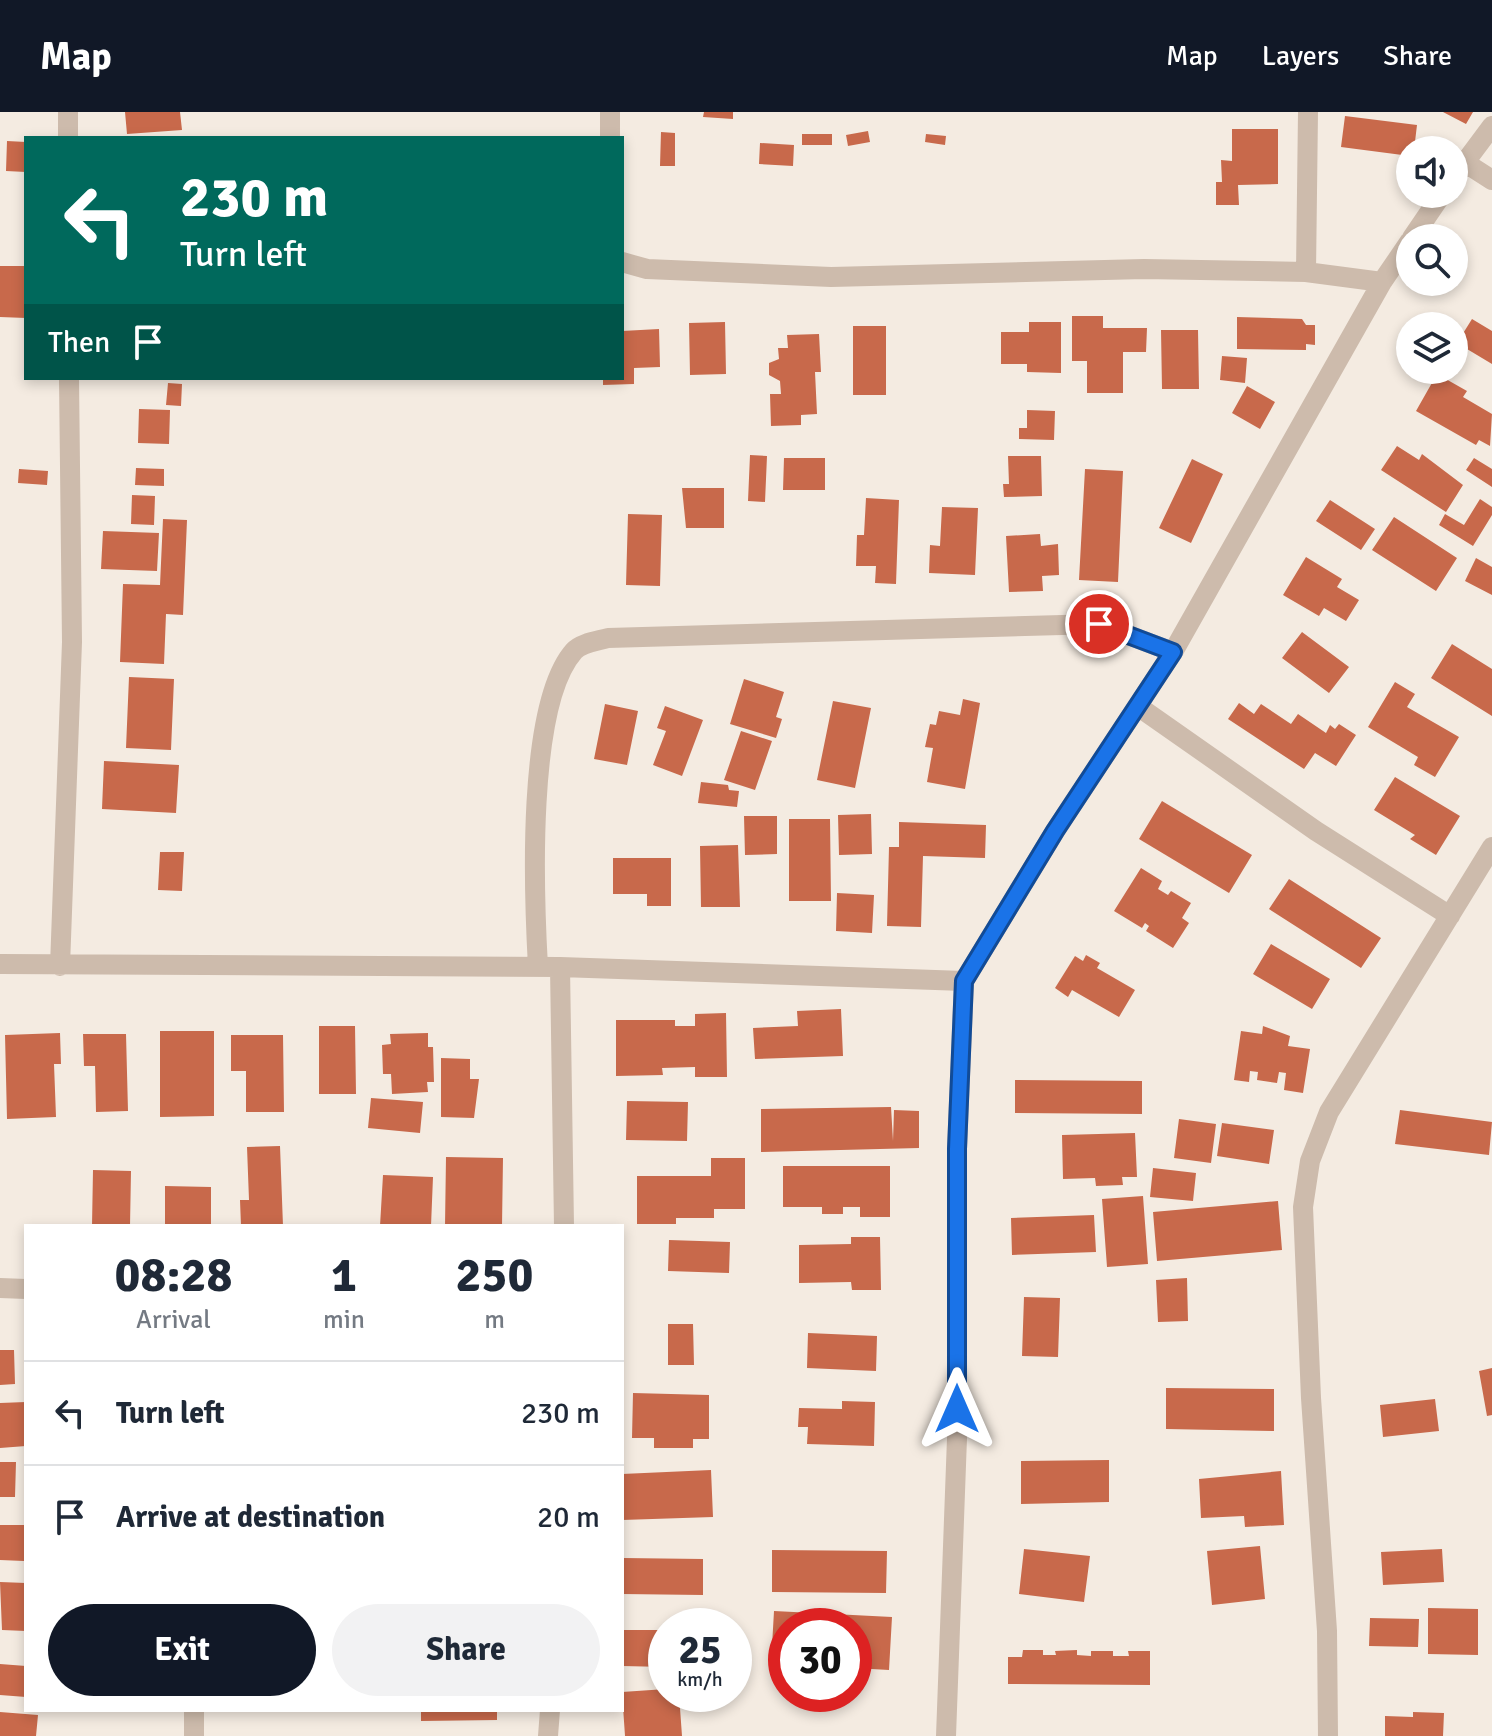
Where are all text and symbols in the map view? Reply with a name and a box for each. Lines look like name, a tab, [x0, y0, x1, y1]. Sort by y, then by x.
text: Map	[40, 33, 112, 80]
text: Map	[1166, 39, 1218, 73]
text: Layers	[1262, 39, 1339, 73]
text: Share	[1383, 39, 1452, 73]
map controls	[1396, 136, 1468, 384]
button: sound	[1396, 136, 1468, 208]
text: 230 m	[180, 163, 328, 232]
icon: left	[48, 168, 152, 272]
button: search	[1396, 224, 1468, 296]
text: Turn left	[180, 232, 307, 277]
button: layers	[1396, 312, 1468, 384]
icon: arrive	[126, 320, 170, 364]
text: Then	[48, 324, 110, 361]
pin	[1065, 590, 1133, 658]
icon: arrive	[1077, 602, 1121, 646]
text: 08:28	[115, 1246, 232, 1305]
text: 1	[331, 1246, 357, 1305]
text: 250	[456, 1246, 533, 1305]
text: Arrival	[136, 1304, 211, 1336]
text: min	[323, 1304, 365, 1336]
text: m	[484, 1304, 505, 1336]
position arrow	[915, 1367, 999, 1451]
icon: left	[48, 1391, 92, 1435]
text: Turn left	[116, 1395, 225, 1432]
text: 230 m	[521, 1395, 600, 1432]
icon: arrive	[48, 1495, 92, 1539]
text: Arrive at destination	[116, 1499, 385, 1536]
text: 20 m	[537, 1499, 600, 1536]
button: Exit	[48, 1604, 316, 1696]
button: Share	[332, 1604, 600, 1696]
speed limit sign: 30	[768, 1608, 872, 1712]
text: 25	[678, 1625, 722, 1675]
text: km/h	[677, 1667, 723, 1692]

